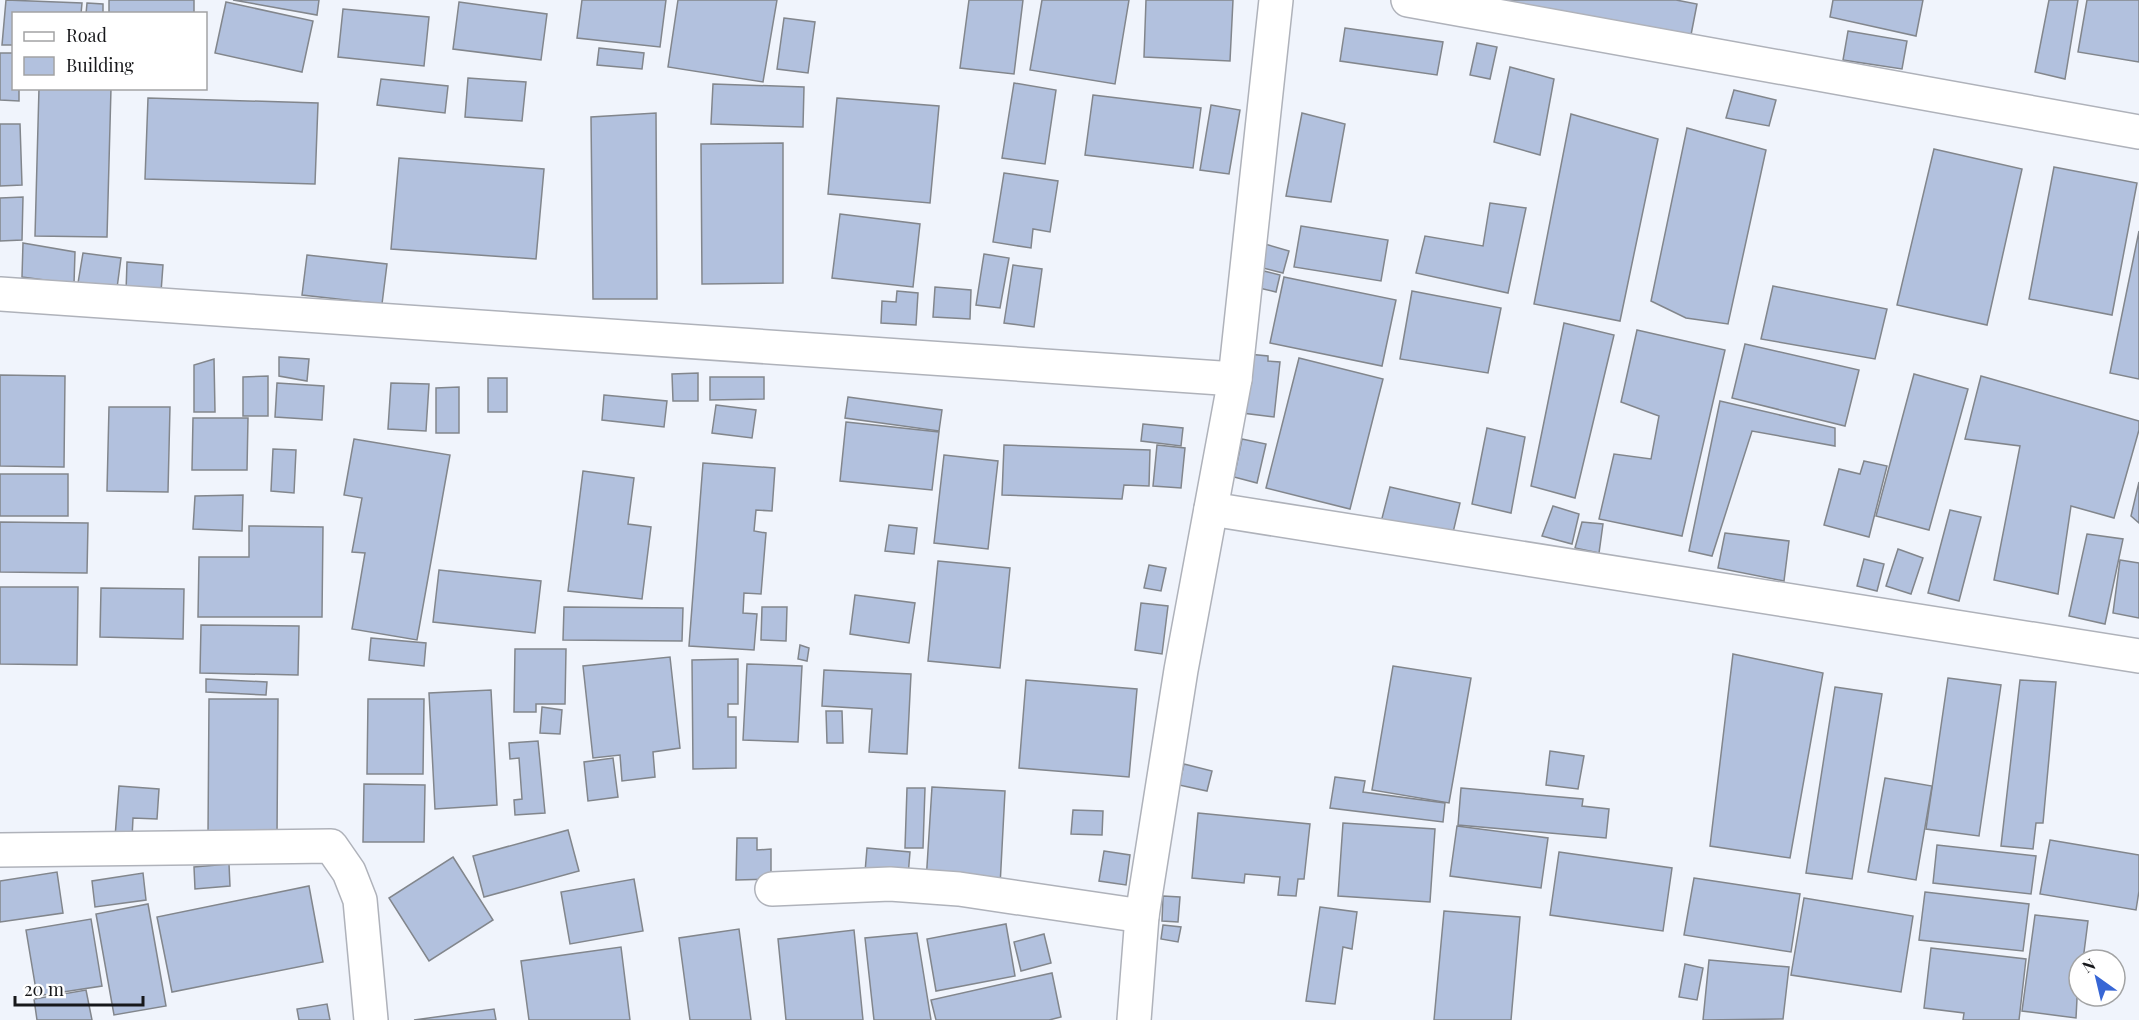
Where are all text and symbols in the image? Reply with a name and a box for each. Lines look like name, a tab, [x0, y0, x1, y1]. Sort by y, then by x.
legend	[12, 12, 207, 90]
text: Road	[66, 23, 107, 47]
text: Building	[66, 53, 134, 77]
north arrow	[2067, 948, 2127, 1008]
text: N	[2078, 953, 2099, 977]
scale bar	[15, 969, 142, 1007]
text: 20 m	[24, 977, 64, 1001]

